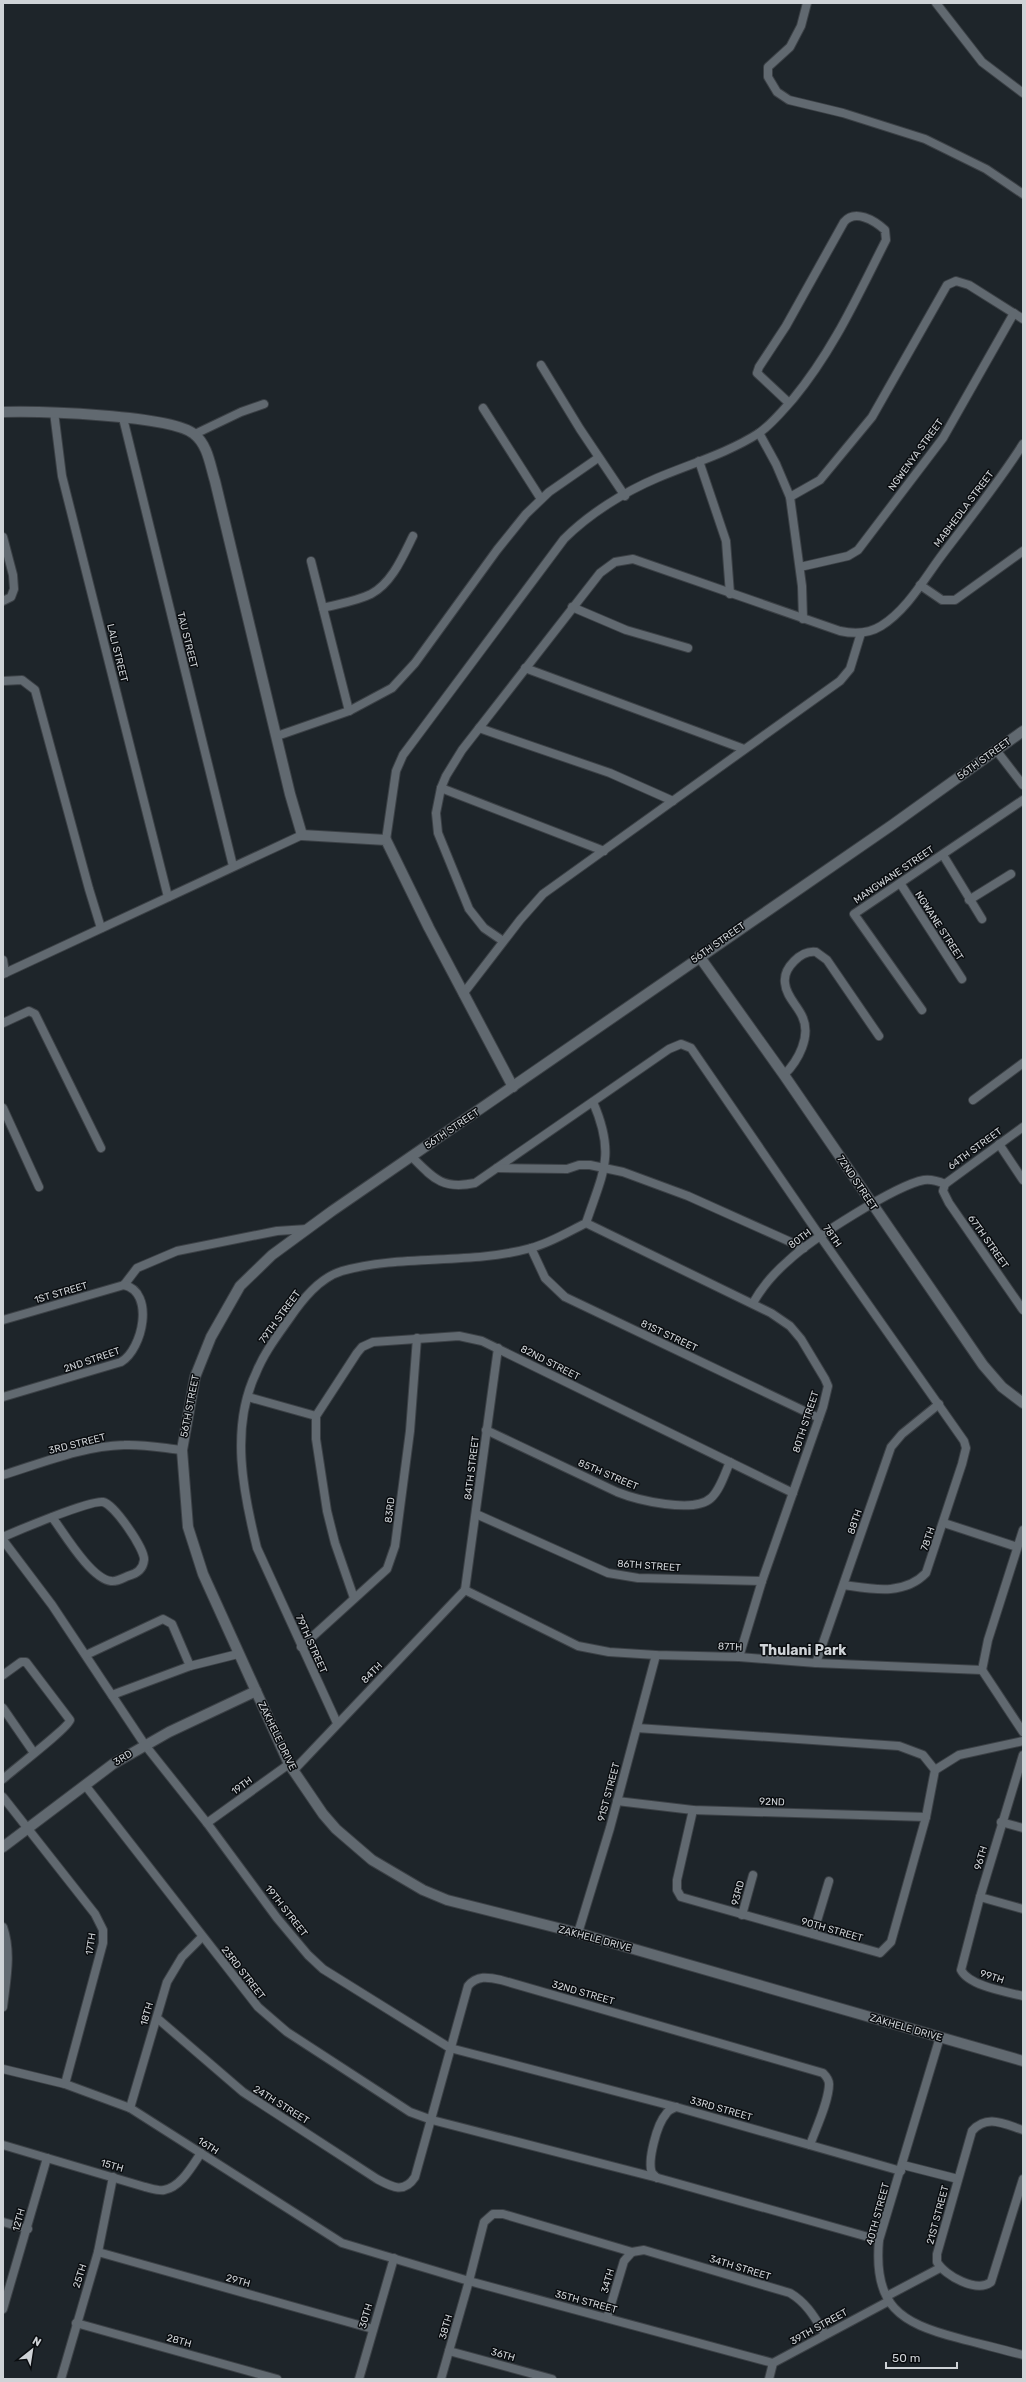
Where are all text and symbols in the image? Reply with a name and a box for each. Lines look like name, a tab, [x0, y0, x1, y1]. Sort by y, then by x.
street label: NGWENYA STREET	[886, 417, 946, 493]
street label: MABHEDLA STREET	[931, 468, 997, 549]
street label: TAU STREET	[174, 611, 200, 670]
street label: LALI STREET	[104, 623, 130, 684]
street label: 56TH STREET	[955, 735, 1013, 782]
street label: MANGWANE STREET	[851, 843, 937, 906]
street label: NGWANE STREET	[912, 889, 966, 963]
street label: 56TH STREET	[689, 920, 748, 966]
street label: 56TH STREET	[422, 1106, 482, 1152]
street label: 64TH STREET	[946, 1125, 1004, 1173]
street label: 72ND STREET	[834, 1153, 880, 1213]
street label: 67TH STREET	[965, 1213, 1011, 1271]
street label: 78TH	[820, 1223, 844, 1249]
street label: 80TH	[786, 1227, 814, 1251]
street label: 1ST STREET	[33, 1280, 89, 1306]
street label: 79TH STREET	[257, 1288, 303, 1346]
street label: 81ST STREET	[639, 1318, 699, 1354]
street label: 82ND STREET	[518, 1343, 582, 1383]
street label: 2ND STREET	[62, 1345, 122, 1375]
street label: 56TH STREET	[178, 1374, 202, 1438]
street label: 80TH STREET	[790, 1389, 822, 1454]
street label: 3RD STREET	[47, 1431, 107, 1457]
street label: 84TH STREET	[462, 1435, 482, 1501]
street label: 85TH STREET	[576, 1457, 640, 1493]
street label: 83RD	[382, 1496, 398, 1524]
street label: 88TH	[845, 1508, 865, 1536]
street label: 78TH	[919, 1526, 937, 1552]
street label: 86TH STREET	[617, 1558, 681, 1574]
street label: 79TH STREET	[293, 1613, 329, 1675]
street label: 87TH	[718, 1641, 742, 1653]
district label: Thulani Park	[759, 1642, 847, 1659]
street label: 84TH	[359, 1660, 385, 1686]
street label: ZAKHELE DRIVE	[255, 1700, 299, 1772]
street label: 3RD	[112, 1748, 135, 1768]
street label: 91ST STREET	[595, 1761, 623, 1823]
street label: 19TH	[229, 1774, 255, 1798]
street label: 92ND	[759, 1796, 785, 1808]
street label: 96TH	[972, 1845, 990, 1871]
street label: 93RD	[729, 1879, 747, 1907]
street label: 19TH STREET	[262, 1883, 310, 1939]
street label: 90TH STREET	[800, 1915, 865, 1945]
street label: ZAKHELE DRIVE	[557, 1924, 633, 1954]
street label: 17TH	[83, 1932, 99, 1956]
street label: 23RD STREET	[219, 1944, 268, 2002]
street label: 99TH	[978, 1967, 1006, 1987]
street label: 32ND STREET	[550, 1978, 616, 2008]
street label: 18TH	[138, 2001, 156, 2027]
street label: ZAKHELE DRIVE	[868, 2012, 944, 2044]
street label: 24TH STREET	[251, 2083, 311, 2127]
street label: 33RD STREET	[688, 2094, 754, 2124]
street label: 16TH	[195, 2135, 221, 2157]
street label: 15TH	[99, 2157, 125, 2175]
street label: 40TH STREET	[864, 2181, 892, 2247]
street label: 21ST STREET	[924, 2184, 952, 2246]
street label: 12TH	[10, 2207, 28, 2233]
street label: 34TH STREET	[708, 2253, 772, 2283]
street label: 25TH	[71, 2262, 89, 2290]
street label: 34TH	[599, 2267, 617, 2295]
street label: 29TH	[224, 2272, 252, 2290]
street label: 35TH STREET	[554, 2288, 619, 2316]
street label: 30TH	[357, 2302, 375, 2330]
street label: 39TH STREET	[788, 2306, 850, 2348]
street label: 38TH	[437, 2313, 455, 2341]
north arrow	[12, 2330, 52, 2370]
street label: 28TH	[165, 2332, 193, 2350]
text: N	[30, 2334, 43, 2349]
scale bar	[886, 2344, 957, 2370]
street label: 36TH	[490, 2346, 516, 2364]
text: 50 m	[892, 2351, 920, 2365]

